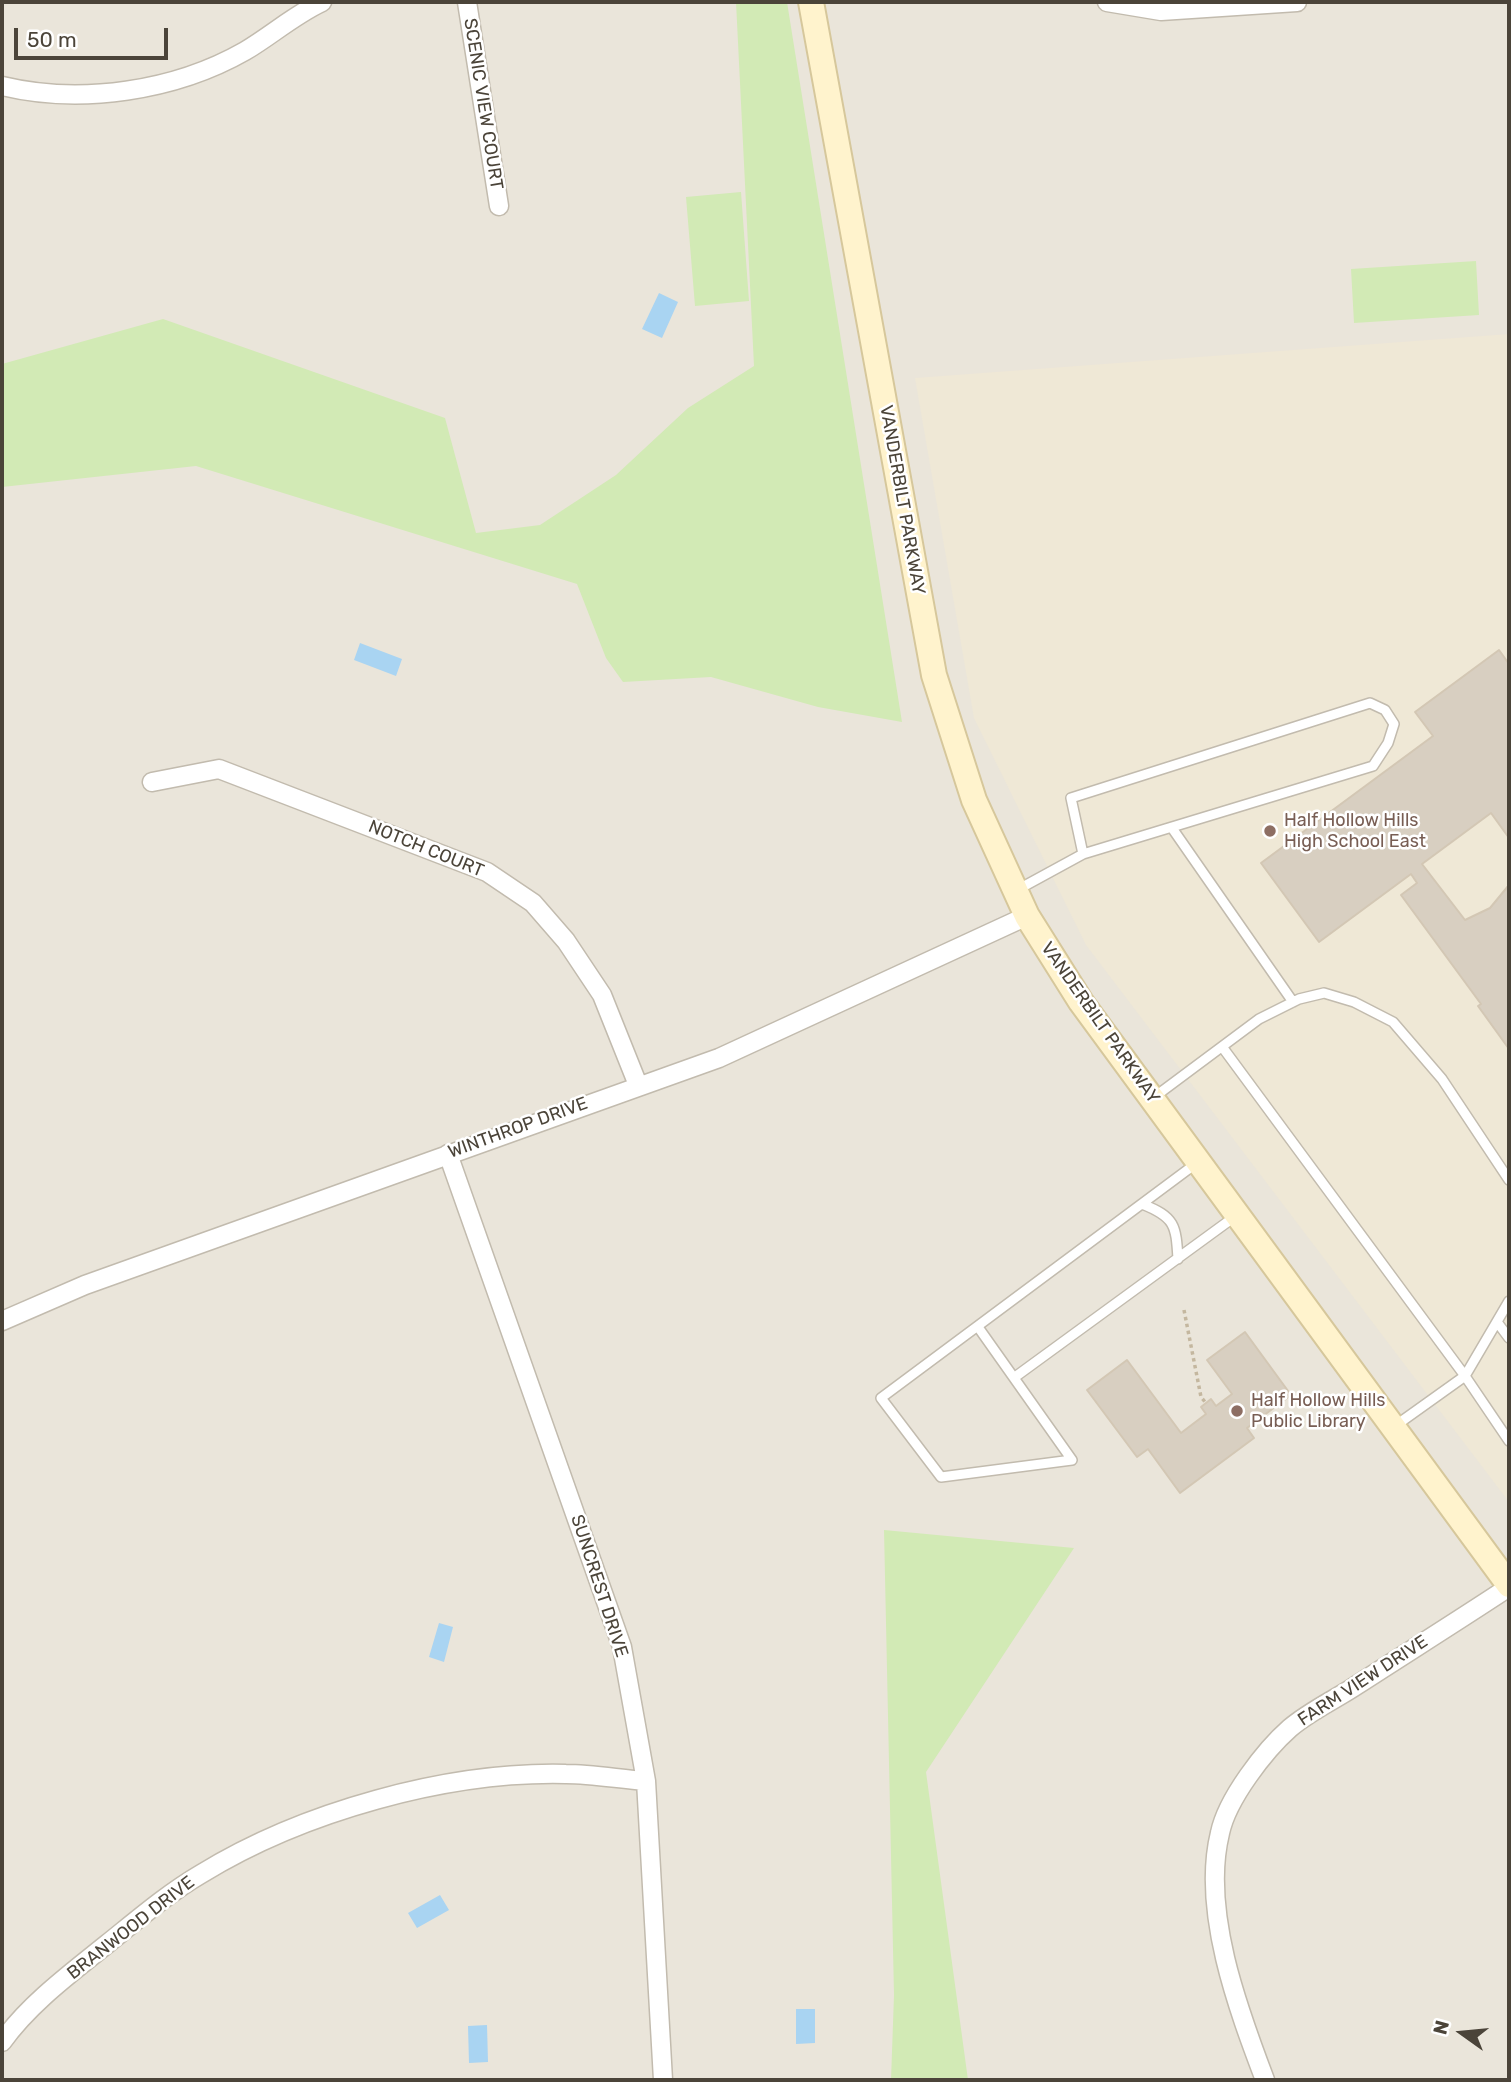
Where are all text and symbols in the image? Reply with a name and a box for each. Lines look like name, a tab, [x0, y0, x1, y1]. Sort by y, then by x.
scale bar	[18, 14, 172, 58]
street label: SCENIC VIEW COURT	[459, 17, 507, 191]
text: 50 m	[27, 27, 77, 52]
street label: VANDERBILT PARKWAY	[875, 403, 929, 597]
place label: Half Hollow Hills High School East	[1284, 810, 1426, 852]
street label: NOTCH COURT	[365, 816, 487, 882]
marker: Half Hollow Hills High School East	[1262, 823, 1278, 839]
street label: VANDERBILT PARKWAY	[1036, 938, 1164, 1108]
street label: WINTHROP DRIVE	[445, 1093, 591, 1163]
place label: Half Hollow Hills Public Library	[1251, 1390, 1386, 1432]
marker: Half Hollow Hills Public Library	[1229, 1403, 1245, 1419]
street label: SUNCREST DRIVE	[566, 1512, 632, 1660]
street label: FARM VIEW DRIVE	[1294, 1631, 1432, 1731]
street label: BRANWOOD DRIVE	[63, 1872, 199, 1984]
north arrow	[1427, 1998, 1497, 2068]
text: N	[1428, 2018, 1454, 2037]

